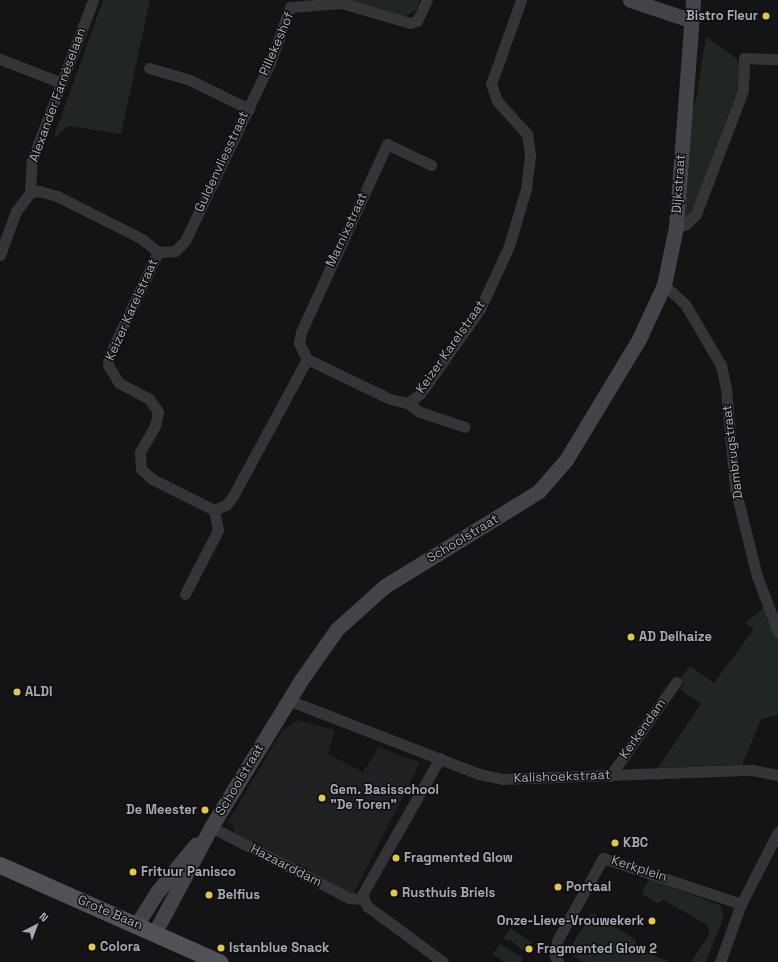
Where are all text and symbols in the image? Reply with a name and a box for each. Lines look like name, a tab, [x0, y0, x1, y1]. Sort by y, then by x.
place label: Bistro Fleur	[686, 8, 758, 24]
street label: Pillekeshof	[257, 10, 297, 78]
marker: Bistro Fleur	[761, 11, 771, 21]
street label: Alexander Farnèselaan	[26, 26, 90, 164]
street label: Guldenvliesstraat	[192, 109, 252, 215]
street label: Dijkstraat	[669, 154, 689, 214]
street label: Marnixstraat	[323, 190, 371, 270]
street label: Keizer Karelstraat	[103, 257, 161, 363]
street label: Keizer Karelstraat	[413, 298, 489, 396]
street label: Dambrugstraat	[719, 404, 747, 500]
street label: Schoolstraat	[424, 511, 502, 567]
place label: AD Delhaize	[639, 629, 712, 645]
marker: AD Delhaize	[626, 632, 636, 642]
place label: ALDI	[25, 684, 52, 700]
marker: ALDI	[12, 687, 22, 697]
street label: Kerkendam	[617, 696, 669, 762]
street label: Schoolstraat	[212, 741, 268, 819]
street label: Kalishoekstraat	[513, 768, 611, 786]
place label: Gem. Basisschool "De Toren"	[330, 783, 439, 814]
marker: Gem. Basisschool "De Toren"	[317, 793, 327, 803]
place label: De Meester	[126, 802, 197, 818]
marker: De Meester	[200, 805, 210, 815]
place label: KBC	[623, 835, 648, 851]
marker: KBC	[610, 838, 620, 848]
street label: Hazaarddam	[248, 841, 324, 891]
place label: Fragmented Glow	[404, 850, 513, 866]
marker: Fragmented Glow	[391, 853, 401, 863]
street label: Kerkplein	[609, 853, 669, 885]
place label: Frituur Panisco	[141, 864, 236, 880]
marker: Frituur Panisco	[128, 867, 138, 877]
place label: Portaal	[566, 879, 611, 895]
marker: Portaal	[553, 882, 563, 892]
place label: Rusthuis Briels	[402, 885, 495, 901]
place label: Belfius	[217, 887, 260, 903]
marker: Rusthuis Briels	[389, 888, 399, 898]
marker: Belfius	[204, 890, 214, 900]
street label: Grote Baan	[75, 892, 145, 934]
north arrow	[16, 906, 56, 946]
text: N	[37, 909, 51, 925]
place label: Onze-Lieve-Vrouwekerk	[497, 913, 644, 929]
marker: Onze-Lieve-Vrouwekerk	[647, 916, 657, 926]
place label: Colora	[100, 939, 140, 955]
place label: Istanblue Snack	[229, 940, 329, 956]
place label: Fragmented Glow 2	[537, 941, 657, 957]
marker: Colora	[87, 942, 97, 952]
marker: Istanblue Snack	[216, 943, 226, 953]
marker: Fragmented Glow 2	[524, 944, 534, 954]

